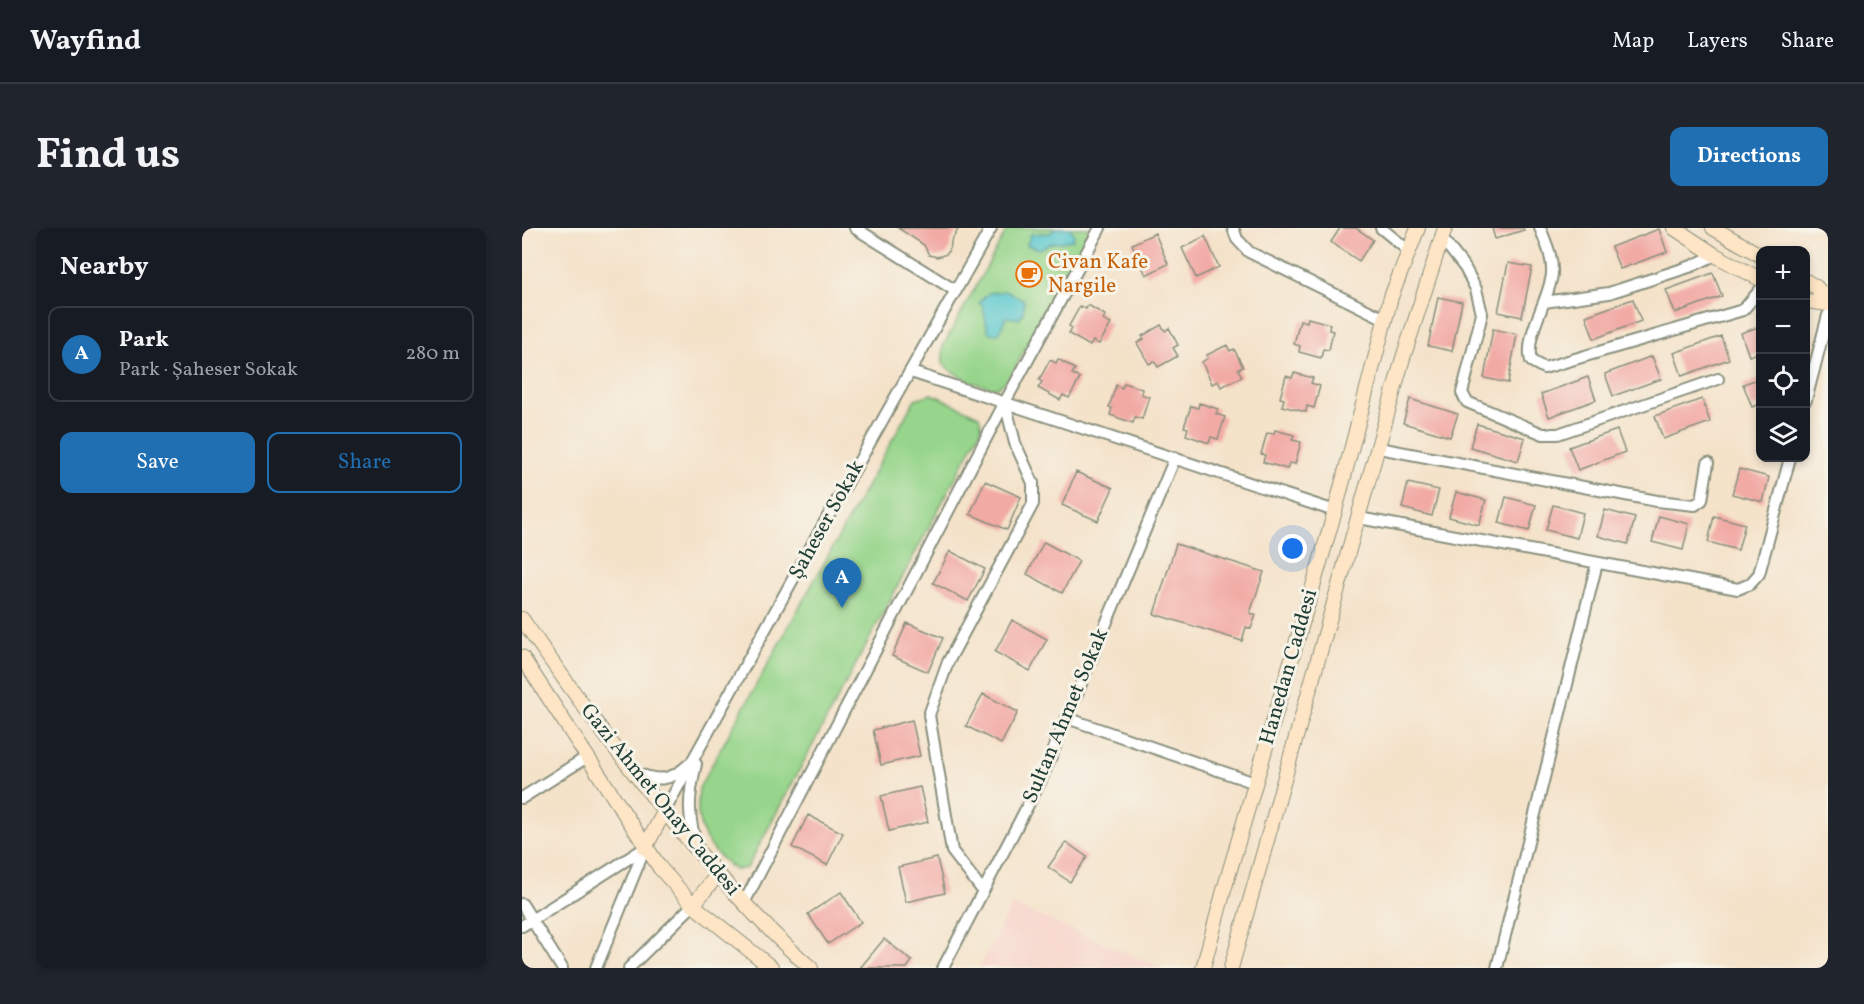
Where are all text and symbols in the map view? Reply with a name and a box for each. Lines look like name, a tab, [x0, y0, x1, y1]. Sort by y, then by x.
text: Wayfind	[30, 22, 141, 61]
text: Map	[1612, 27, 1654, 56]
text: Layers	[1687, 27, 1748, 56]
text: Share	[1781, 27, 1834, 56]
text: Find us	[36, 127, 180, 186]
button: Directions	[1670, 127, 1828, 186]
map controls	[1756, 246, 1810, 462]
button: +	[1756, 246, 1810, 300]
place label: Civan Kafe Nargile	[1048, 248, 1148, 301]
text: Nearby	[60, 249, 149, 285]
cafe icon: Civan Kafe Nargile	[1014, 259, 1044, 289]
button: −	[1756, 300, 1810, 354]
text: Park	[119, 325, 169, 356]
text: A	[74, 340, 89, 368]
text: 280 m	[405, 340, 460, 368]
button: locate	[1756, 354, 1810, 408]
text: Park · Şaheser Sokak	[119, 356, 298, 384]
button: layers	[1756, 408, 1810, 462]
button: Save	[60, 432, 255, 493]
button: Share	[267, 432, 462, 493]
street label: Şaheser Sokak	[782, 455, 872, 585]
your location	[1278, 534, 1307, 563]
pin: A	[822, 558, 862, 608]
street label: Hanedan Caddesi	[1253, 586, 1325, 748]
street label: Sultan Ahmet Sokak	[1016, 623, 1116, 808]
street label: Gazi Ahmet Onay Caddesi	[573, 698, 747, 902]

